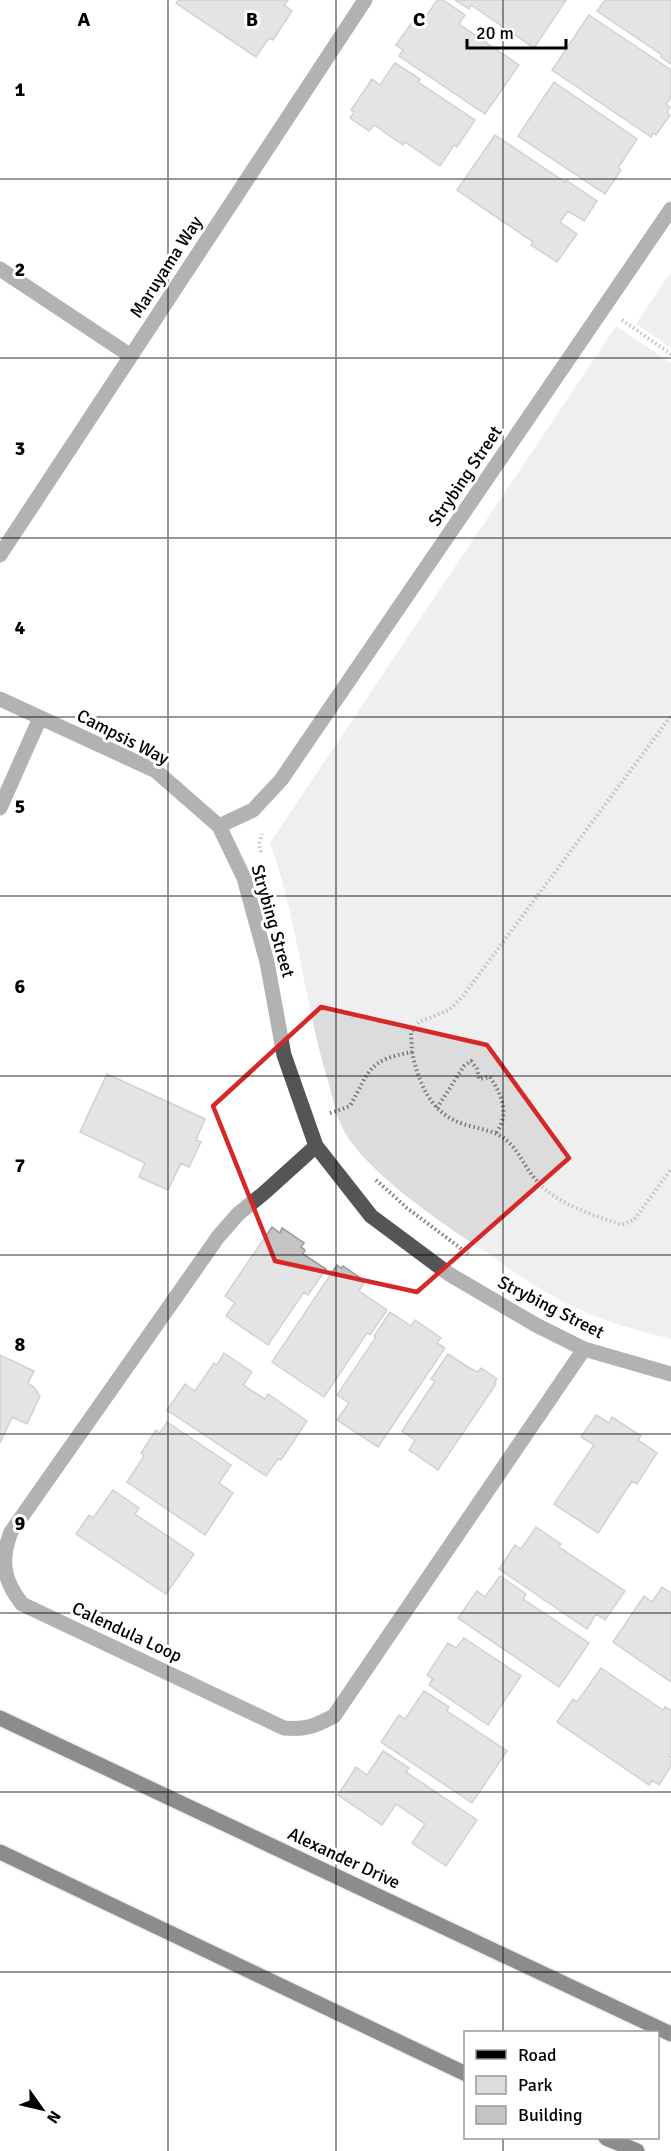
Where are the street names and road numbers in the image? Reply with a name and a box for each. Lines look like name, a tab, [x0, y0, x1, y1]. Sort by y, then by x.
street label: Maruyama Way	[125, 212, 207, 322]
street label: Strybing Street	[423, 422, 507, 530]
street label: Campsis Way	[73, 704, 173, 770]
street label: Strybing Street	[246, 862, 300, 980]
street label: Strybing Street	[494, 1271, 608, 1343]
street label: Calendula Loop	[69, 1597, 185, 1667]
street label: Alexander Drive	[284, 1822, 404, 1894]

